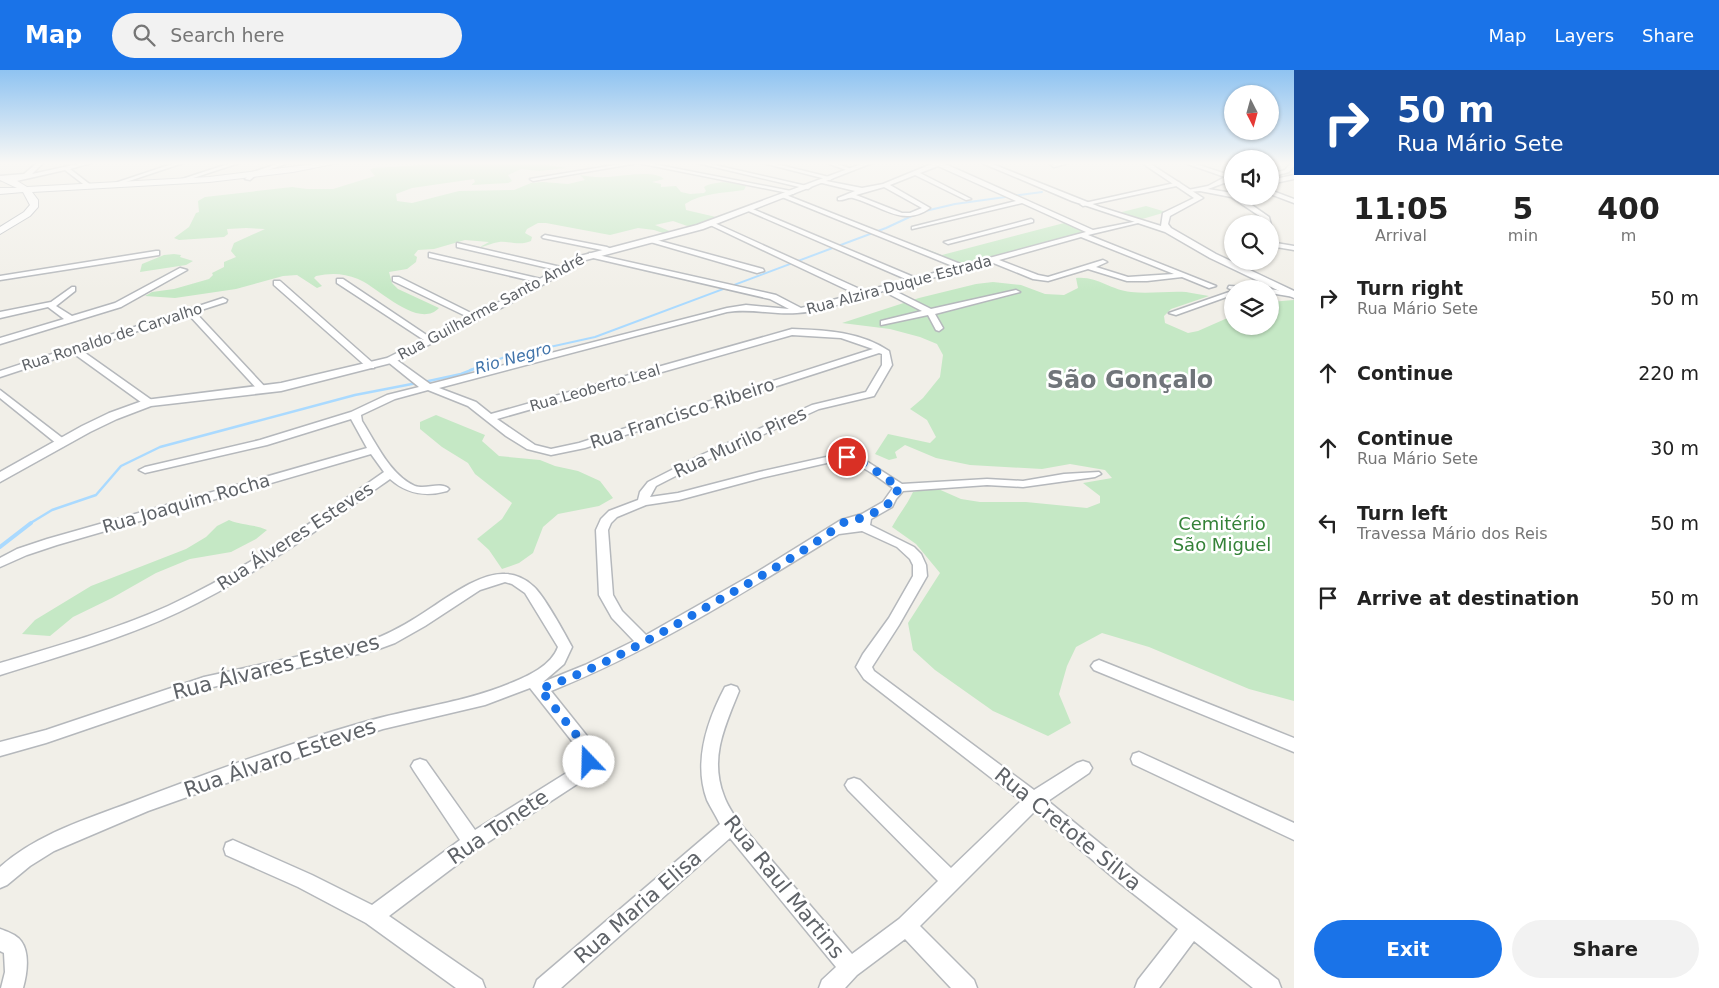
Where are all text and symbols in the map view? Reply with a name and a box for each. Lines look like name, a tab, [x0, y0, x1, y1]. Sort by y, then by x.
search box	[112, 13, 462, 58]
text: Map	[25, 21, 82, 49]
icon: search	[130, 21, 158, 49]
text: Search here	[170, 24, 284, 46]
text: Map	[1488, 25, 1526, 46]
text: Layers	[1554, 25, 1614, 46]
text: Share	[1642, 25, 1694, 46]
north arrow	[1224, 85, 1279, 140]
map controls	[1224, 85, 1279, 335]
icon: right	[1314, 90, 1379, 155]
text: 50 m	[1397, 90, 1494, 130]
text: Rua Mário Sete	[1397, 131, 1563, 156]
button: sound	[1224, 150, 1279, 205]
text: 11:05	[1353, 191, 1449, 226]
text: 5	[1512, 191, 1533, 226]
text: 400	[1597, 191, 1660, 226]
button: search	[1224, 215, 1279, 270]
text: Arrival	[1375, 226, 1427, 245]
text: min	[1508, 226, 1538, 245]
text: m	[1621, 226, 1636, 245]
street label: Rua Guilherme Santo André	[395, 250, 587, 364]
street label: Rua Alzira Duque Estrada	[804, 252, 994, 318]
text: Turn right	[1357, 277, 1463, 299]
button: layers	[1224, 280, 1279, 335]
icon: right	[1314, 284, 1342, 312]
text: 50 m	[1650, 287, 1699, 309]
street label: Rua Ronaldo de Carvalho	[19, 299, 205, 375]
text: Rua Mário Sete	[1357, 299, 1478, 318]
water label: Rio Negro	[473, 338, 554, 378]
icon: ahead	[1314, 359, 1342, 387]
street label: Rua Leoberto Leal	[528, 361, 662, 415]
text: Continue	[1357, 362, 1453, 384]
text: 220 m	[1638, 362, 1699, 384]
district label: São Gonçalo	[1047, 366, 1213, 394]
street label: Rua Francisco Ribeiro	[587, 373, 777, 453]
street label: Rua Murilo Pires	[670, 402, 810, 482]
text: Continue	[1357, 427, 1453, 449]
icon: ahead	[1314, 434, 1342, 462]
pin	[826, 436, 868, 478]
text: 30 m	[1650, 437, 1699, 459]
icon: arrive	[833, 443, 861, 471]
text: Rua Mário Sete	[1357, 449, 1478, 468]
street label: Rua Joaquim Rocha	[100, 469, 272, 537]
street label: Rua Álveres Esteves	[213, 478, 377, 594]
text: Turn left	[1357, 502, 1448, 524]
icon: left	[1314, 509, 1342, 537]
text: 50 m	[1650, 512, 1699, 534]
park label: Cemitério São Miguel	[1173, 513, 1271, 555]
text: Travessa Mário dos Reis	[1357, 524, 1548, 543]
icon: arrive	[1314, 584, 1342, 612]
text: Arrive at destination	[1357, 587, 1579, 609]
text: 50 m	[1650, 587, 1699, 609]
street label: Rua Álvares Esteves	[170, 629, 382, 704]
street label: Rua Álvaro Esteves	[181, 713, 379, 802]
position arrow	[562, 735, 614, 787]
street label: Rua Cretote Silva	[990, 763, 1146, 895]
street label: Rua Tonete	[443, 785, 553, 869]
street label: Rua Raul Martins	[719, 811, 849, 963]
street label: Rua Maria Elisa	[570, 845, 706, 969]
button: Exit	[1314, 920, 1502, 978]
button: Share	[1512, 920, 1699, 978]

